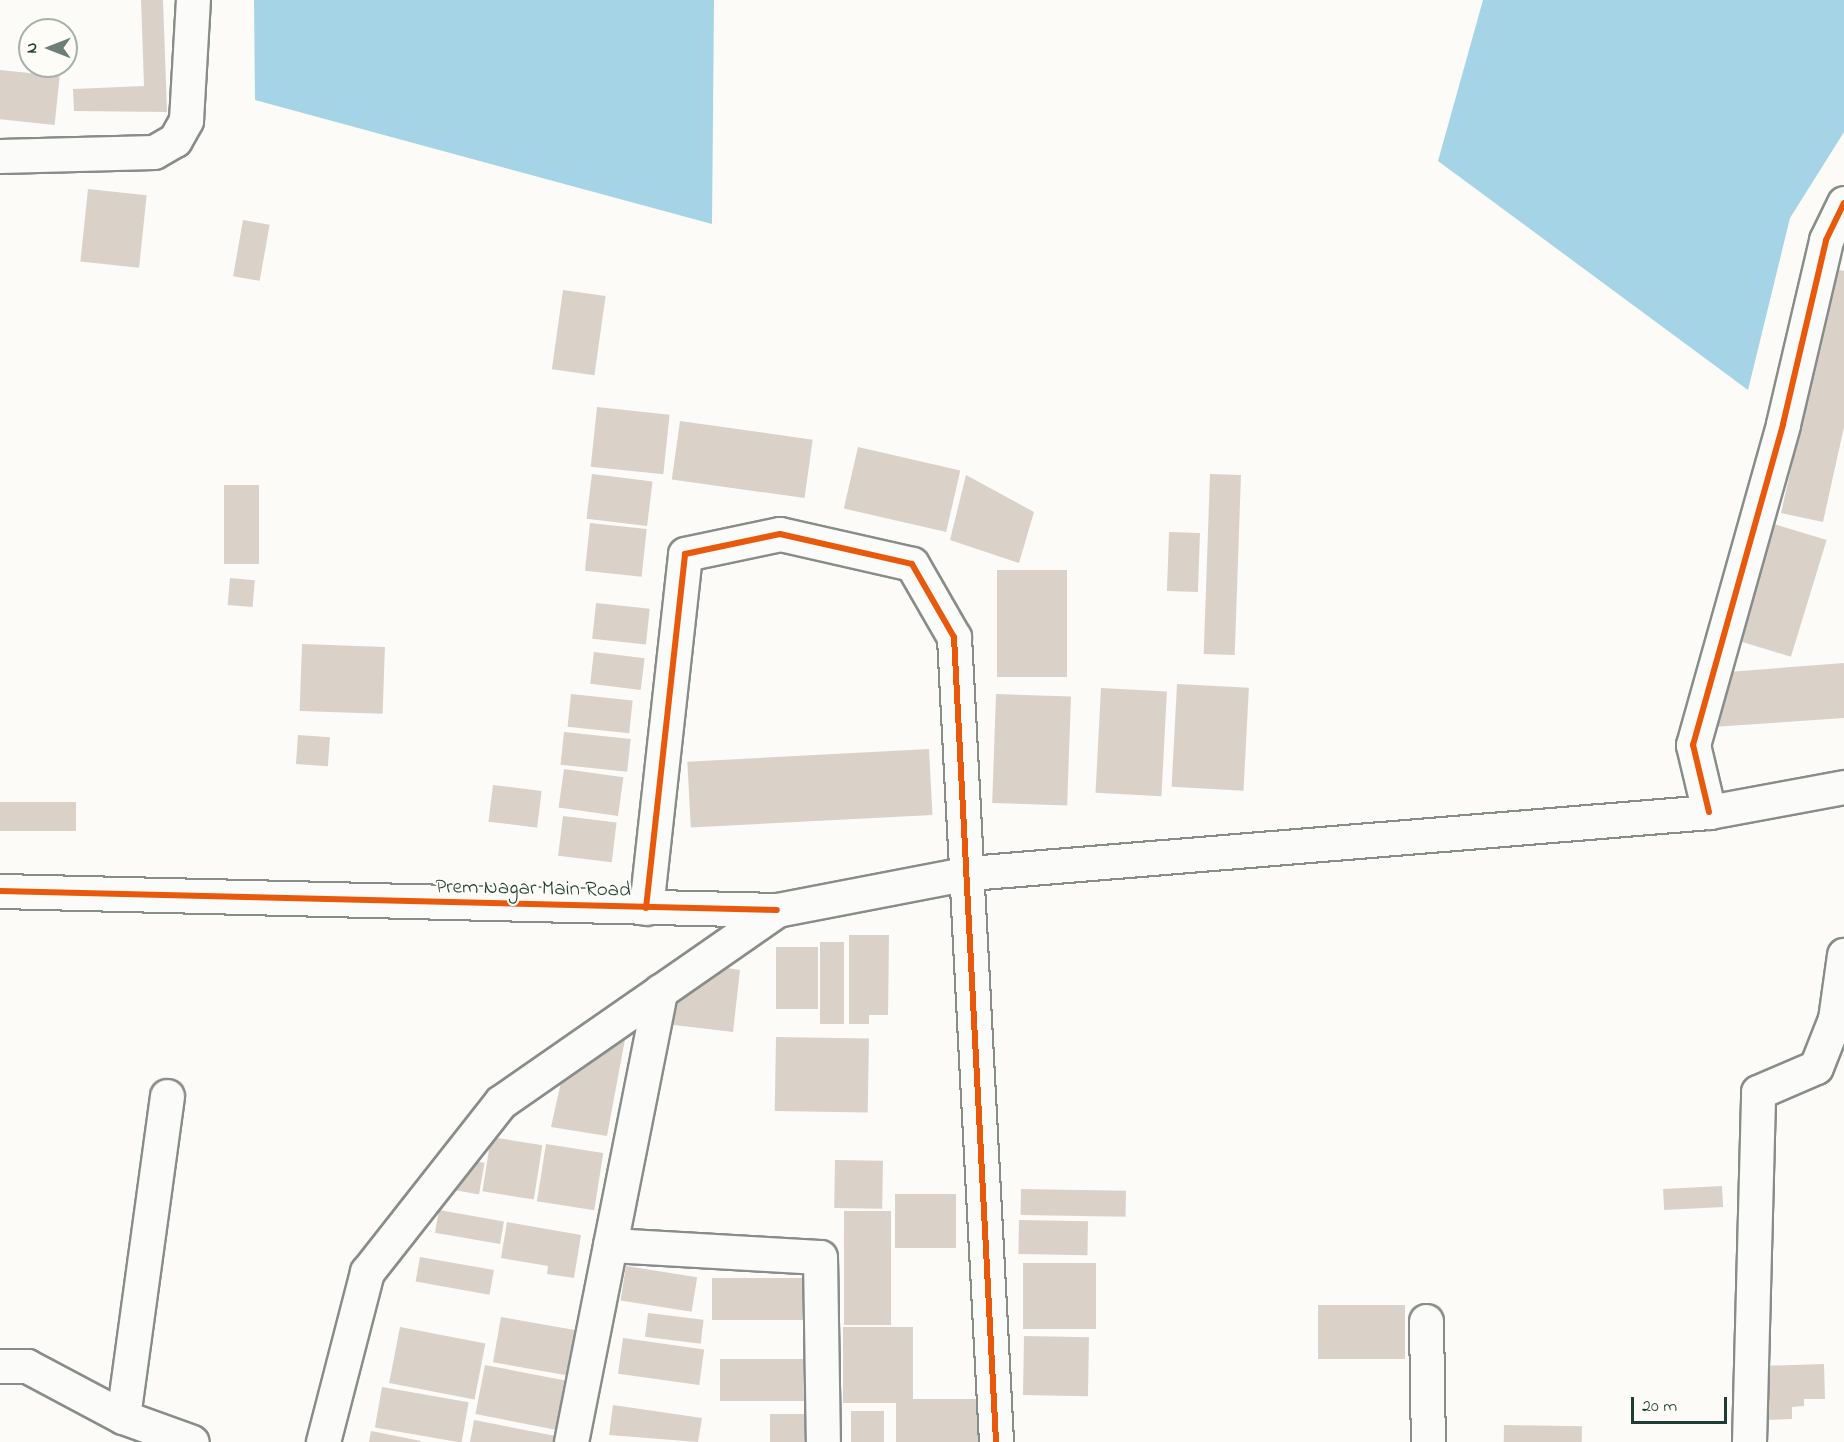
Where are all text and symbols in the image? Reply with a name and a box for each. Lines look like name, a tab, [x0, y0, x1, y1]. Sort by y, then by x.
north arrow	[18, 18, 78, 78]
text: N	[20, 43, 44, 53]
street label: Prem Nagar Main Road	[435, 875, 631, 903]
scale bar	[1634, 1385, 1730, 1423]
text: 20 m	[1642, 1394, 1677, 1420]

